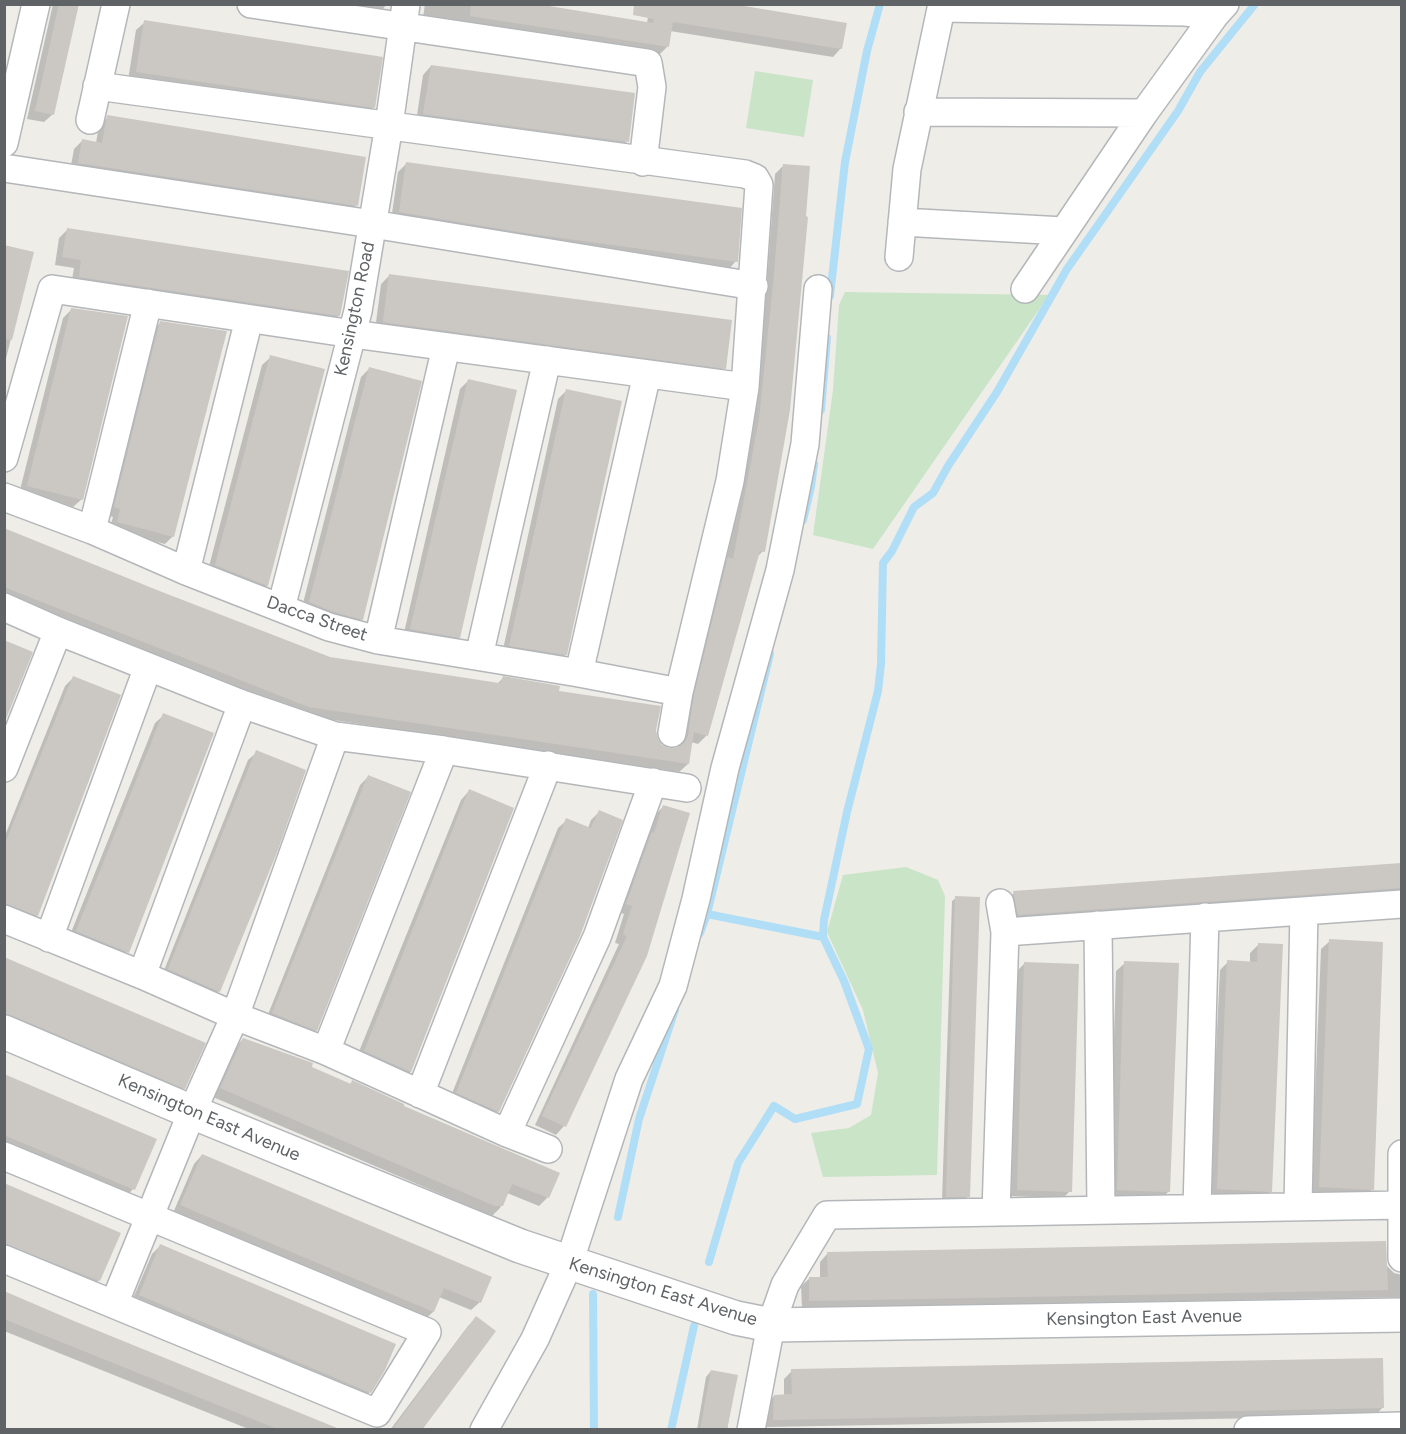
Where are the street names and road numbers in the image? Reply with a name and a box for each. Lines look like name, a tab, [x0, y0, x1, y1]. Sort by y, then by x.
street label: Kensington Road	[330, 240, 380, 378]
street label: Dacca Street	[264, 592, 370, 646]
street label: Kensington East Avenue	[115, 1070, 303, 1166]
street label: Kensington East Avenue	[566, 1253, 760, 1331]
street label: Kensington East Avenue	[1046, 1305, 1242, 1331]

